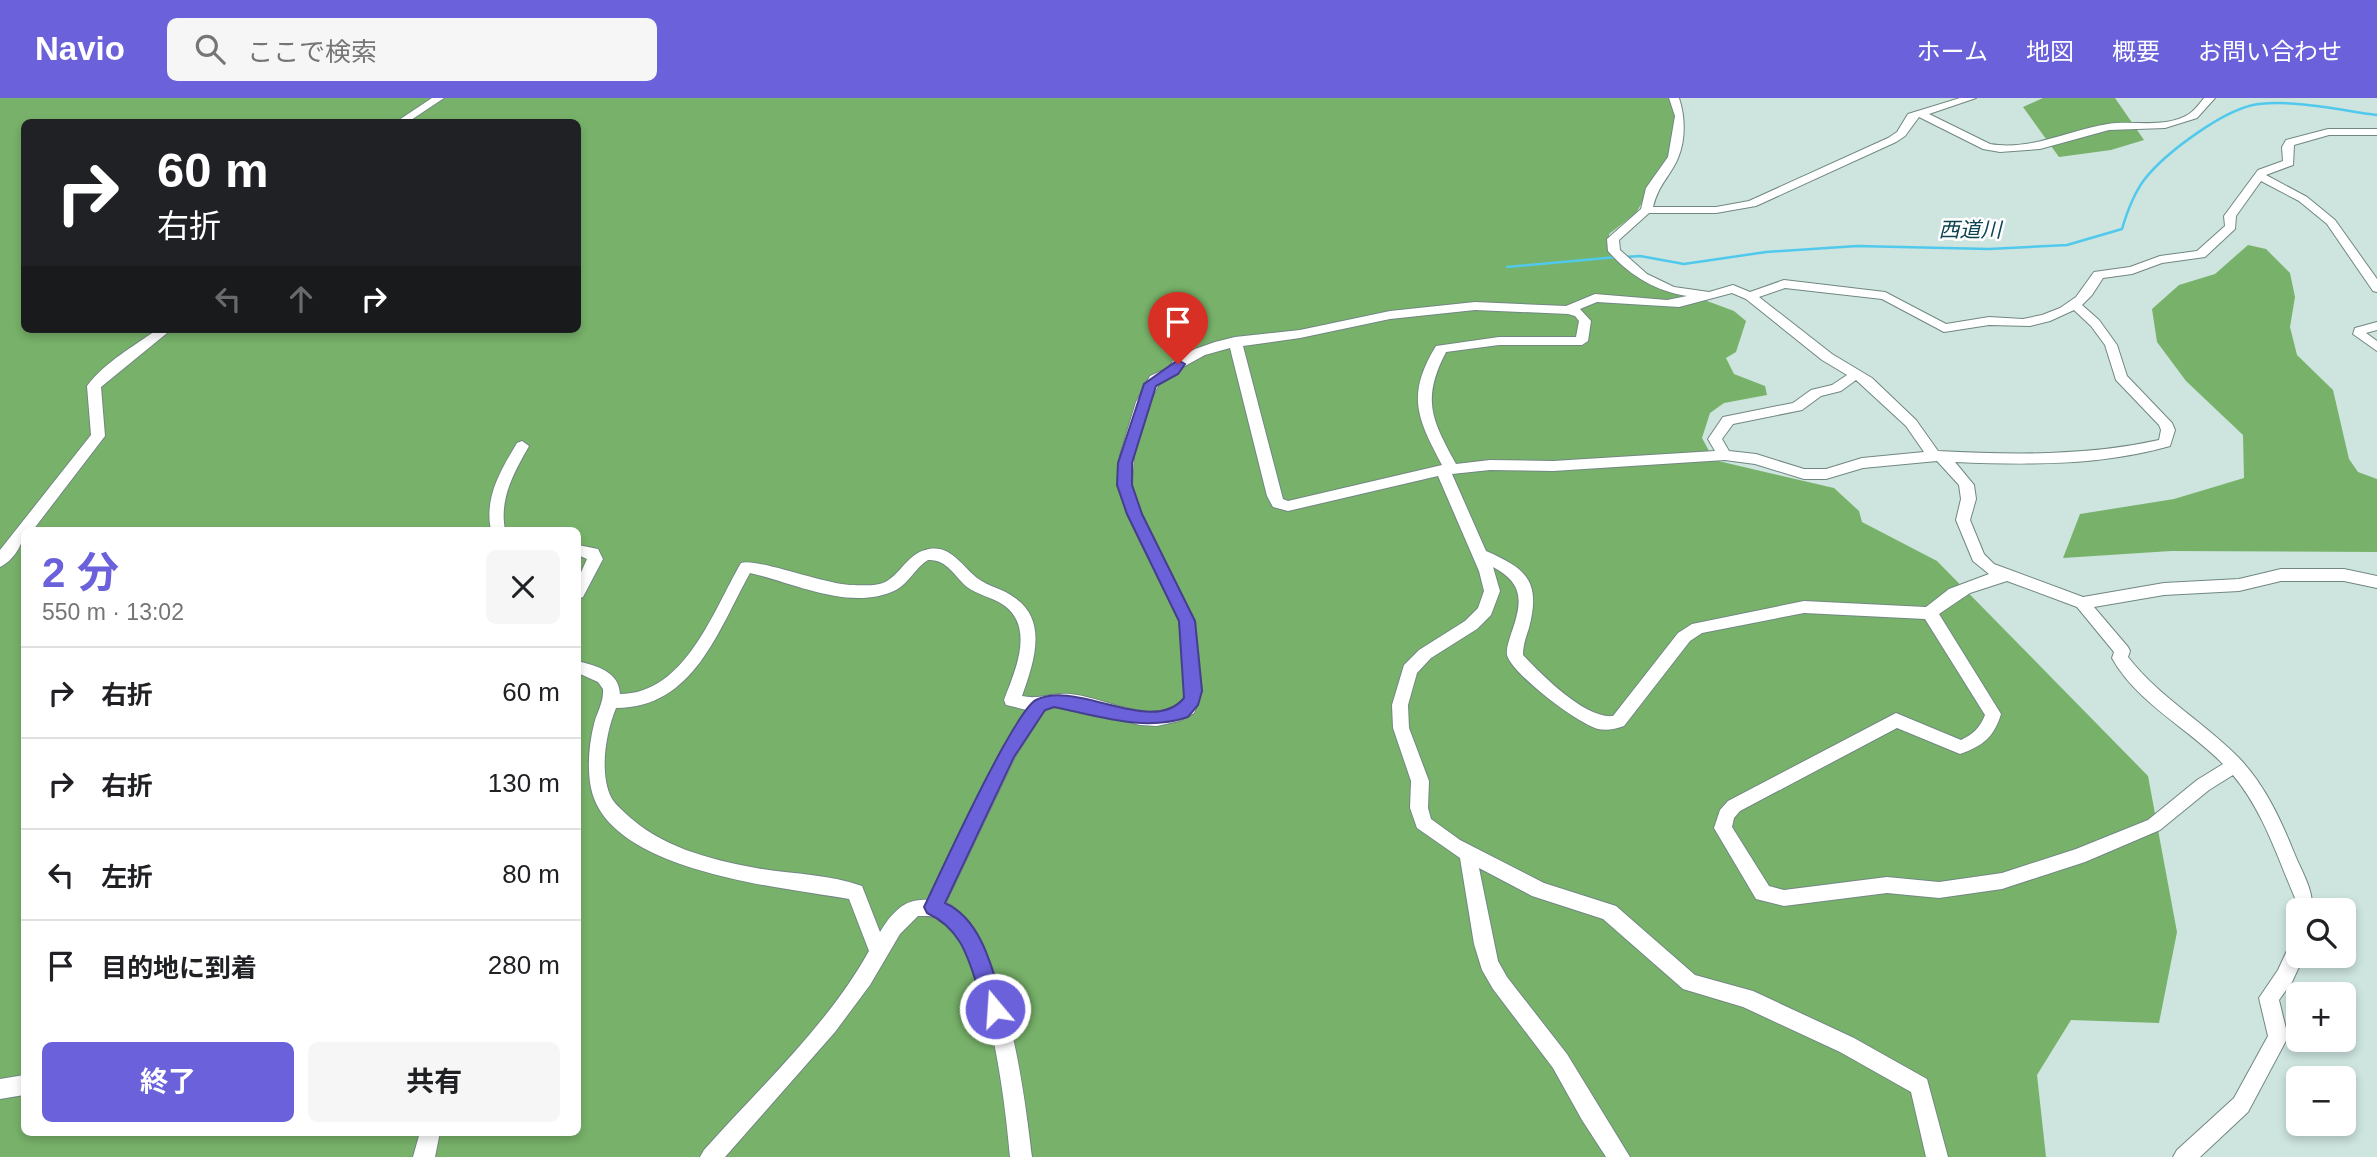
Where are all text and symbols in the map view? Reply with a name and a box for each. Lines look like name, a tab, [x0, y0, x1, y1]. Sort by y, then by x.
search box	[167, 18, 657, 81]
text: Navio	[35, 30, 125, 67]
icon: search	[191, 30, 229, 68]
text: ここで検索	[247, 37, 377, 67]
text: ホーム	[1917, 38, 1988, 65]
text: 地図	[2026, 38, 2074, 65]
text: 概要	[2112, 38, 2160, 65]
text: お問い合わせ	[2198, 38, 2342, 65]
text: 60 m	[157, 143, 269, 197]
icon: right	[42, 147, 133, 238]
text: 右折	[157, 208, 221, 244]
water label: 西道川	[1939, 218, 2003, 241]
icon: left	[209, 280, 247, 318]
icon: ahead	[282, 280, 320, 318]
icon: right	[355, 280, 393, 318]
pin	[1148, 292, 1208, 364]
icon: arrive	[1159, 303, 1197, 341]
text: 2 分	[42, 549, 119, 596]
button: close	[486, 550, 560, 624]
text: 550 m · 13:02	[42, 599, 184, 625]
icon: right	[42, 674, 80, 712]
text: 60 m	[502, 677, 560, 707]
text: 右折	[101, 680, 153, 710]
icon: right	[42, 765, 80, 803]
text: 130 m	[488, 768, 560, 798]
text: 右折	[101, 771, 153, 801]
icon: left	[42, 856, 80, 894]
text: 80 m	[502, 859, 560, 889]
text: 左折	[101, 862, 153, 892]
map controls	[2286, 898, 2356, 1136]
button: search	[2286, 898, 2356, 968]
icon: arrive	[42, 947, 80, 985]
text: 280 m	[488, 950, 560, 980]
text: 目的地に到着	[101, 953, 257, 983]
position arrow	[958, 972, 1032, 1046]
button: +	[2286, 982, 2356, 1052]
button: 終了	[42, 1042, 294, 1122]
button: 共有	[308, 1042, 560, 1122]
button: −	[2286, 1066, 2356, 1136]

